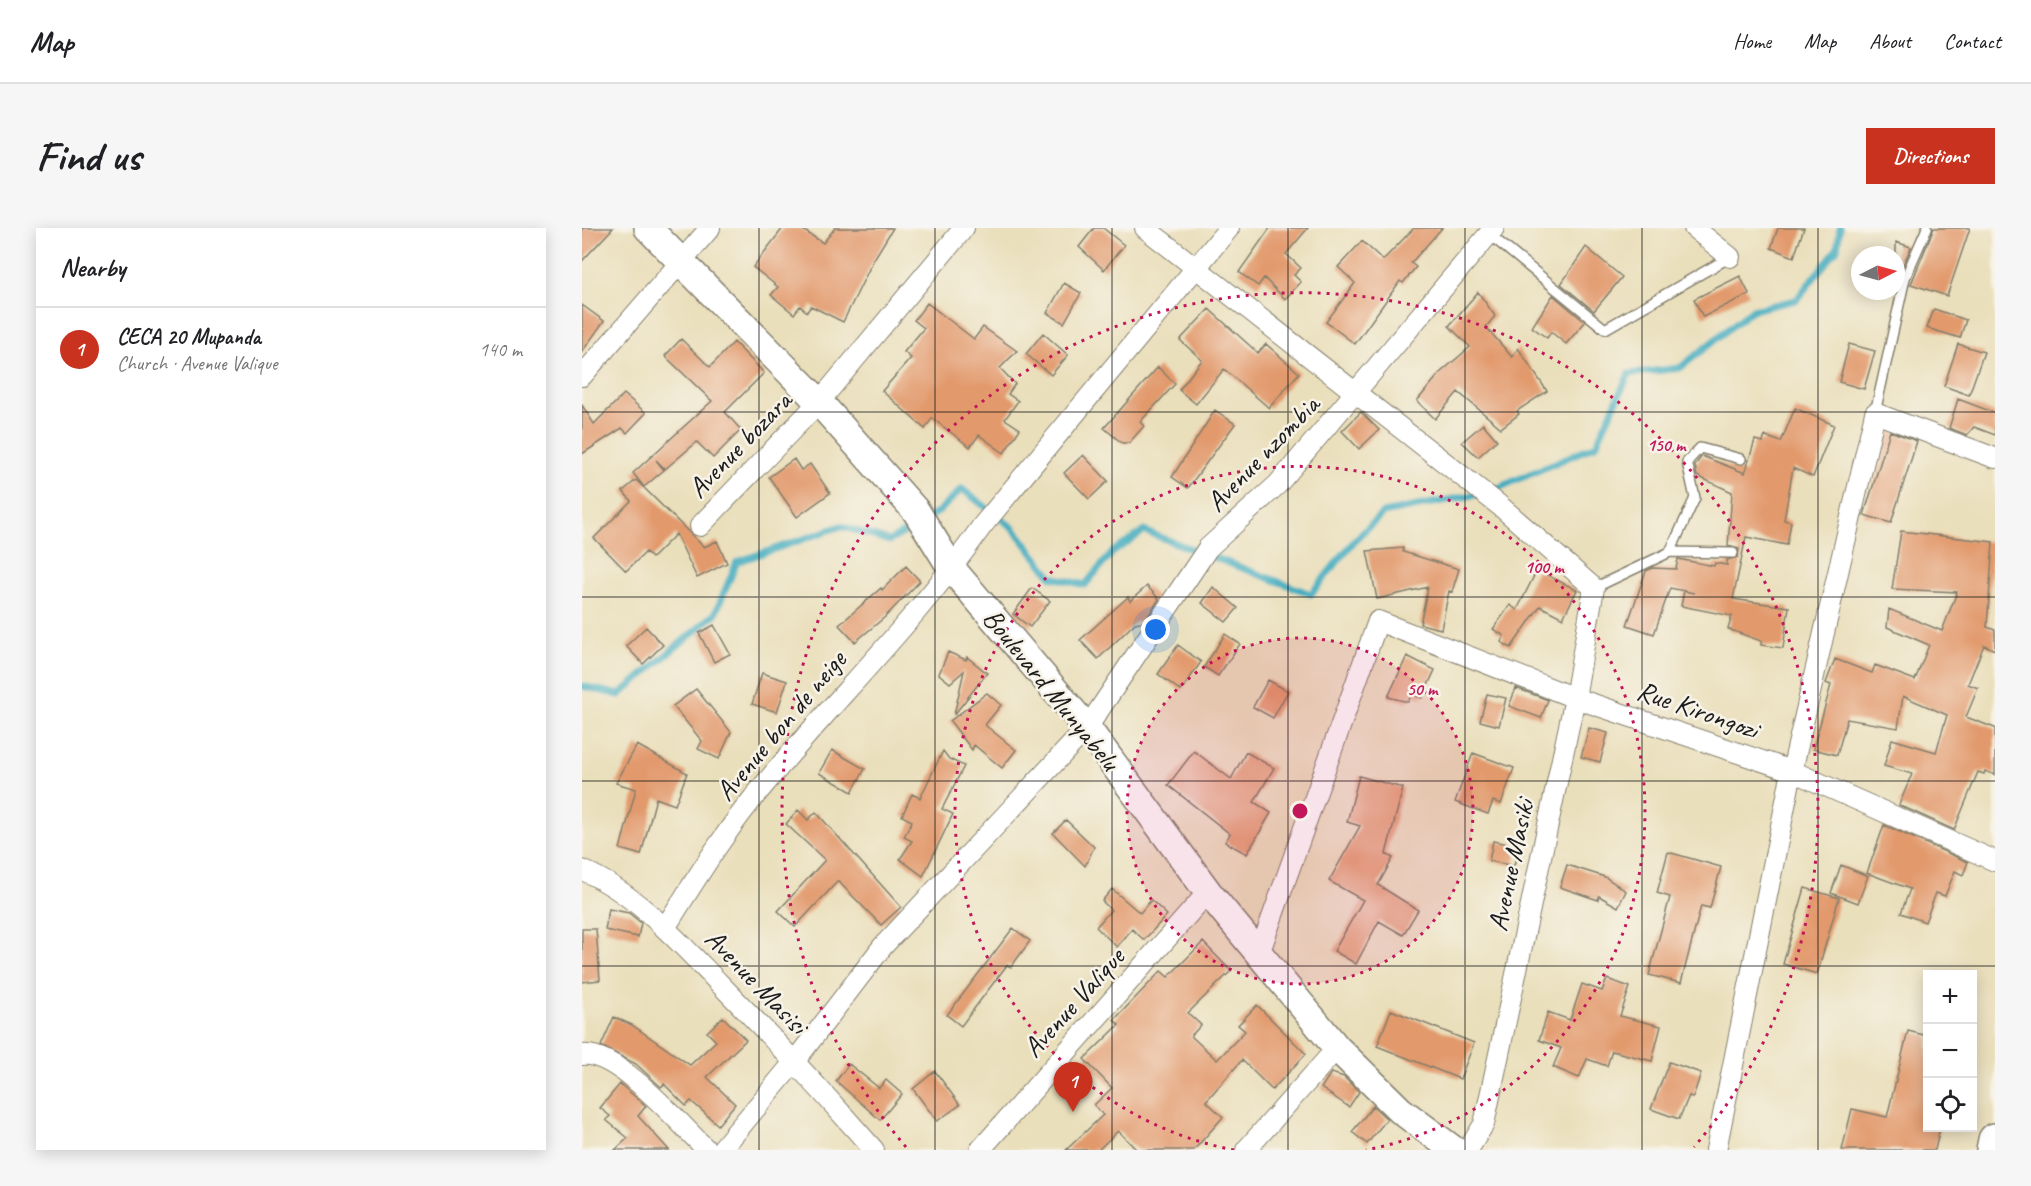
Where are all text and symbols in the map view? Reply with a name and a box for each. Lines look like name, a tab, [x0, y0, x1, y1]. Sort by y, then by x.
text: Map	[30, 24, 73, 59]
text: Home	[1733, 28, 1771, 54]
text: Map	[1804, 28, 1836, 54]
text: About	[1869, 28, 1911, 54]
text: Contact	[1944, 28, 2001, 54]
button: Directions	[1866, 128, 1995, 184]
text: Find us	[36, 130, 141, 183]
north arrow	[1851, 246, 1905, 300]
text: Nearby	[60, 251, 125, 284]
text: CECA 20 Mupanda	[117, 323, 261, 351]
text: 1	[75, 337, 84, 362]
text: 140 m	[479, 337, 522, 362]
text: Church · Avenue Valique	[117, 351, 277, 376]
street label: Avenue bozara	[680, 382, 801, 505]
street label: Avenue nzombia	[1198, 386, 1328, 519]
text: 150 m	[1647, 434, 1687, 456]
text: 100 m	[1525, 556, 1565, 578]
street label: Boulevard Munyabelu	[976, 601, 1129, 779]
your location	[1141, 615, 1170, 644]
street label: Avenue bon de neige	[707, 642, 855, 808]
street label: Rue Kirongozi	[1633, 672, 1767, 748]
text: 50 m	[1407, 678, 1439, 700]
street label: Avenue Masiki	[1479, 792, 1542, 934]
centre of rings	[1290, 801, 1310, 821]
street label: Avenue Masisi	[698, 921, 818, 1044]
street label: Avenue Valique	[1015, 939, 1133, 1064]
map controls	[1923, 970, 1977, 1132]
button: +	[1923, 970, 1977, 1024]
button: −	[1923, 1024, 1977, 1078]
pin: 1	[1054, 1062, 1092, 1112]
button: locate	[1923, 1078, 1977, 1132]

